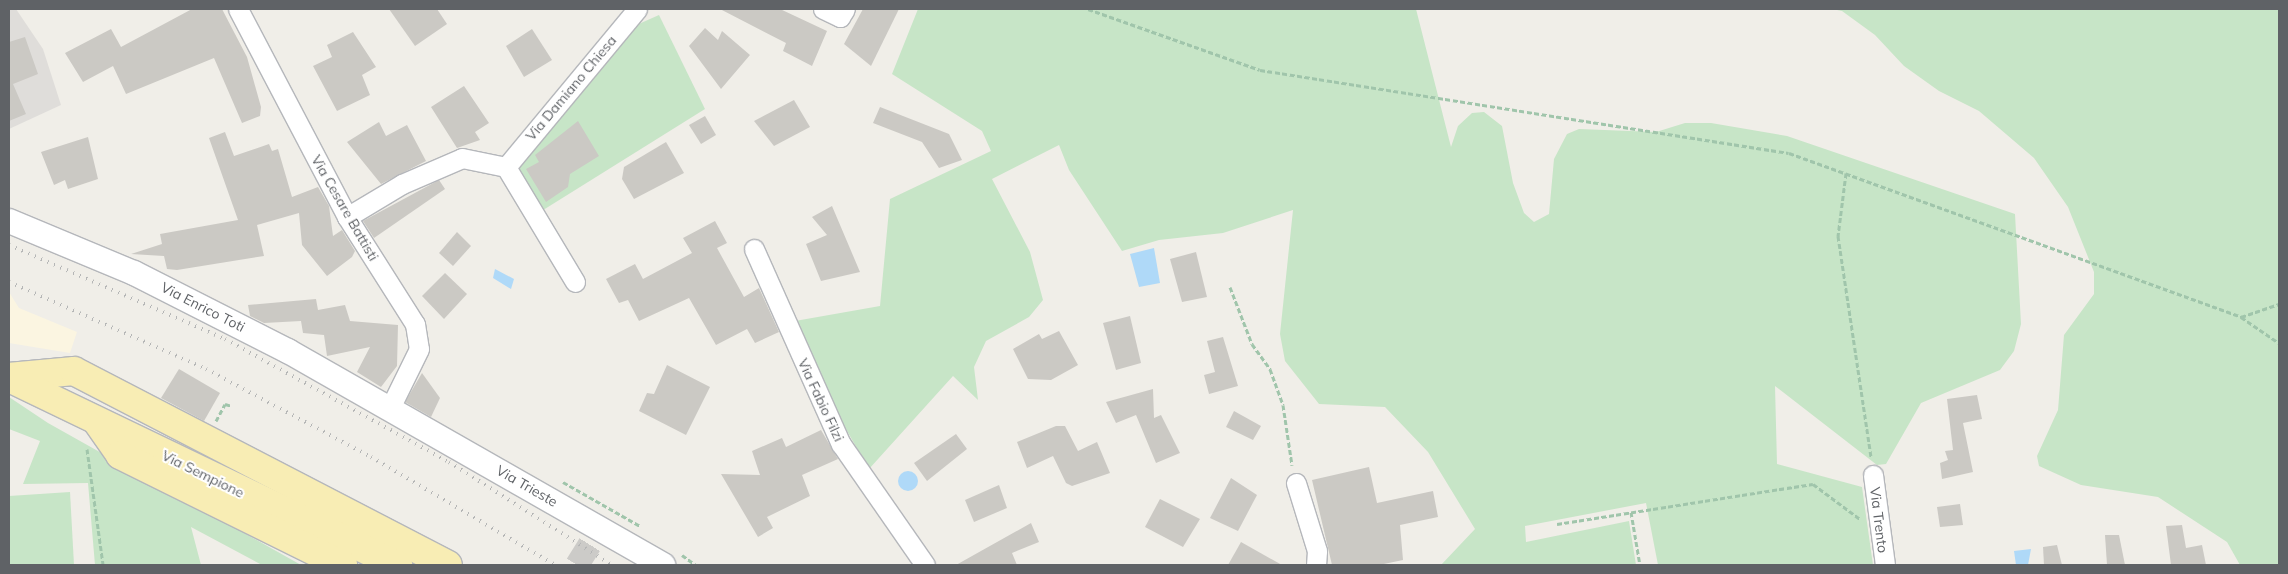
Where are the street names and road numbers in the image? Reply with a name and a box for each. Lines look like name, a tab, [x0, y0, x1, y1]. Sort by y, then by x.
street label: Via Damiano Chiesa	[522, 32, 620, 144]
street label: Via Cesare Battisti	[308, 152, 382, 264]
street label: Via Enrico Toti	[158, 279, 248, 335]
street label: Via Fabio Filzi	[794, 356, 848, 444]
street label: Via Sempione	[159, 447, 247, 501]
street label: Via Trieste	[493, 462, 561, 510]
street label: Via Trento	[1867, 486, 1891, 554]

